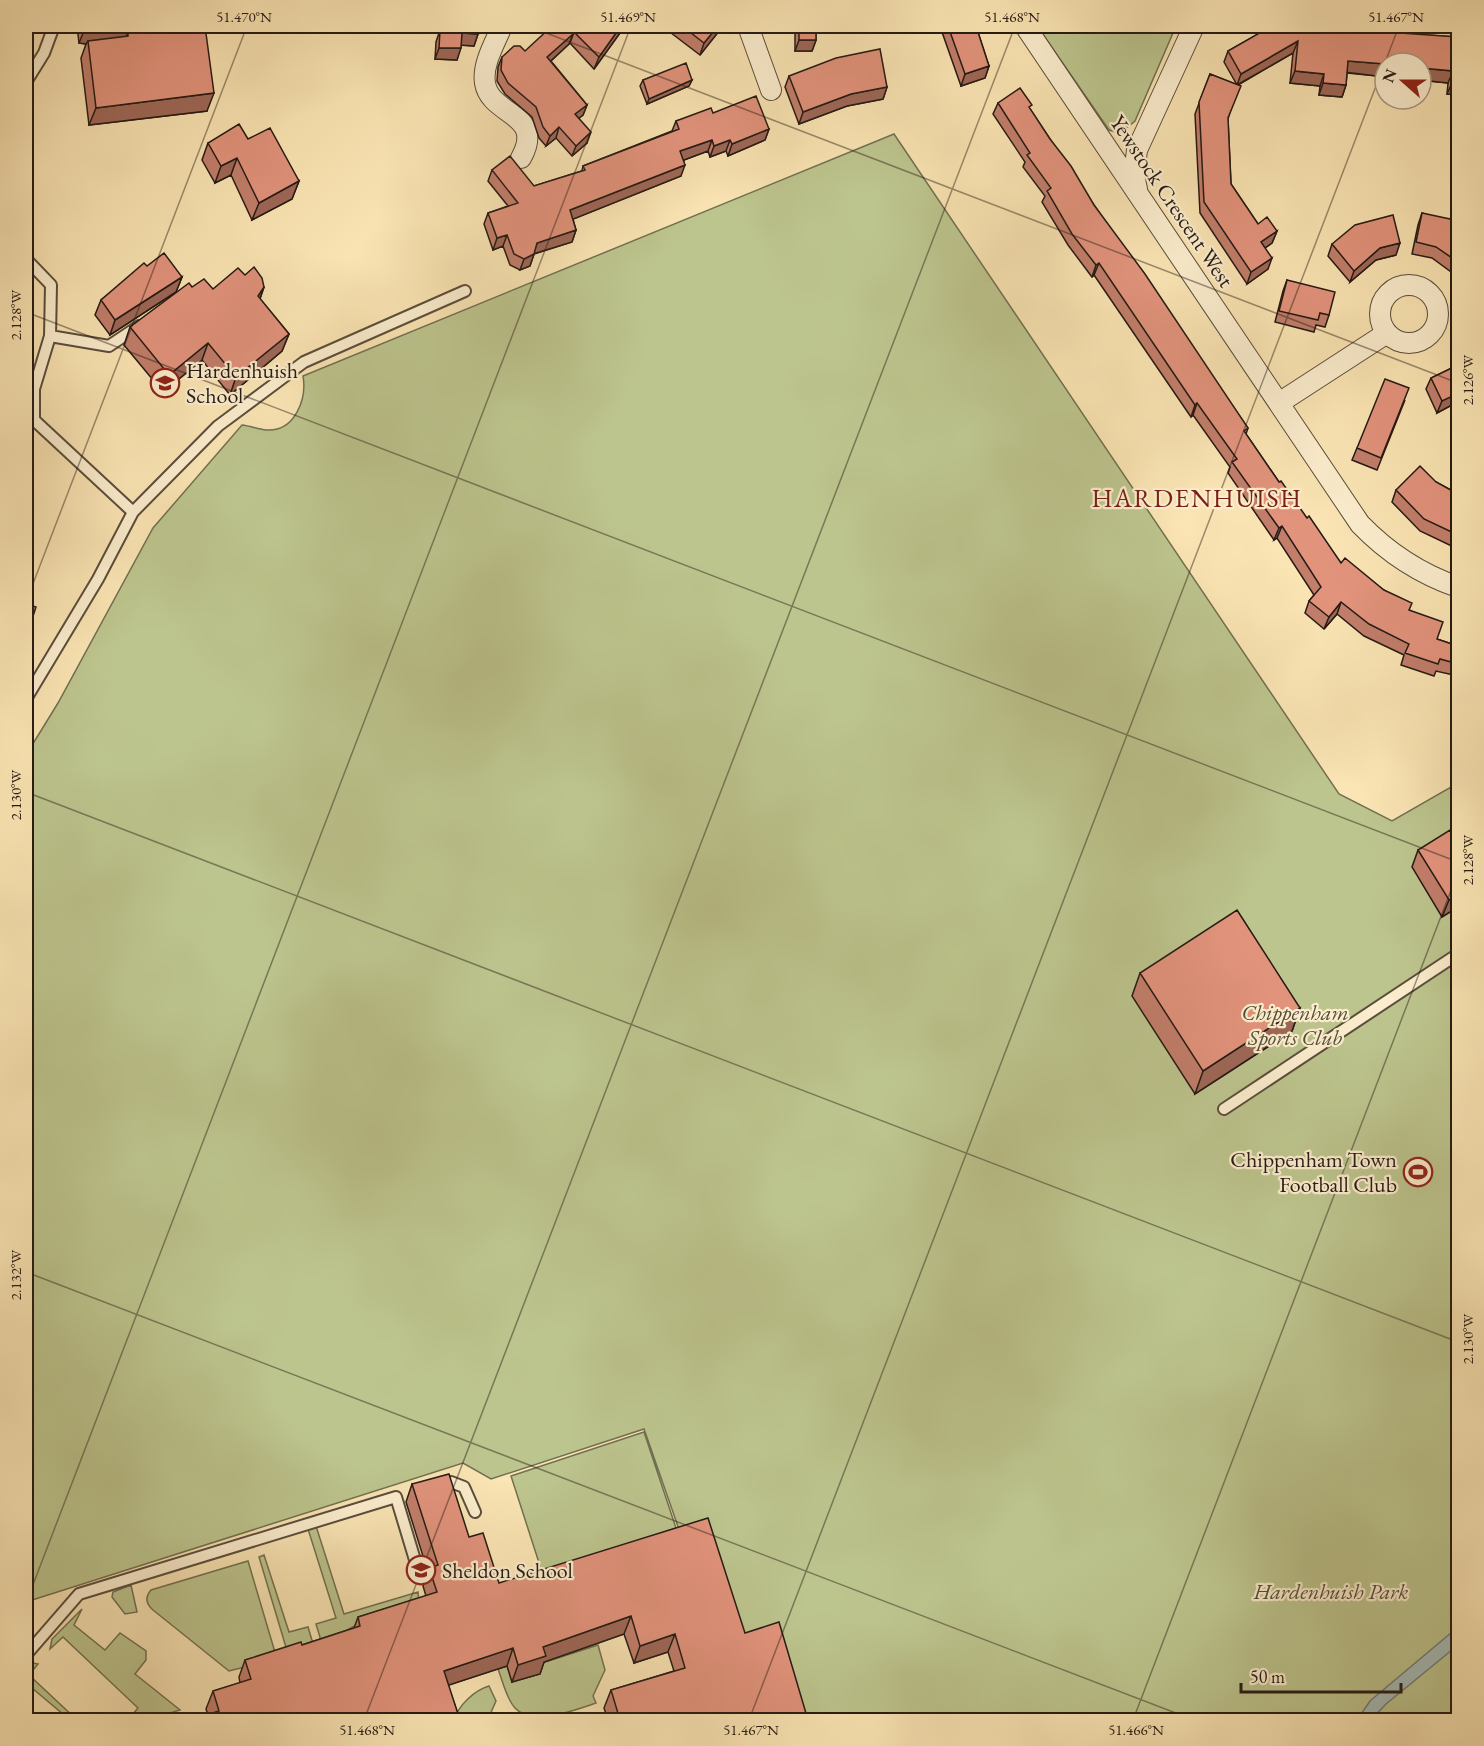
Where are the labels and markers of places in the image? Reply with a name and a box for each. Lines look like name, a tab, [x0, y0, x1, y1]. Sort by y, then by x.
place label: Hardenhuish School	[186, 356, 298, 410]
school or university icon: Hardenhuish School	[149, 367, 181, 399]
place label: Chippenham Town Football Club	[1230, 1145, 1397, 1199]
sports icon: Chippenham Town Football Club	[1402, 1156, 1434, 1188]
school or university icon: Sheldon School	[405, 1554, 437, 1586]
place label: Sheldon School	[442, 1556, 573, 1585]

